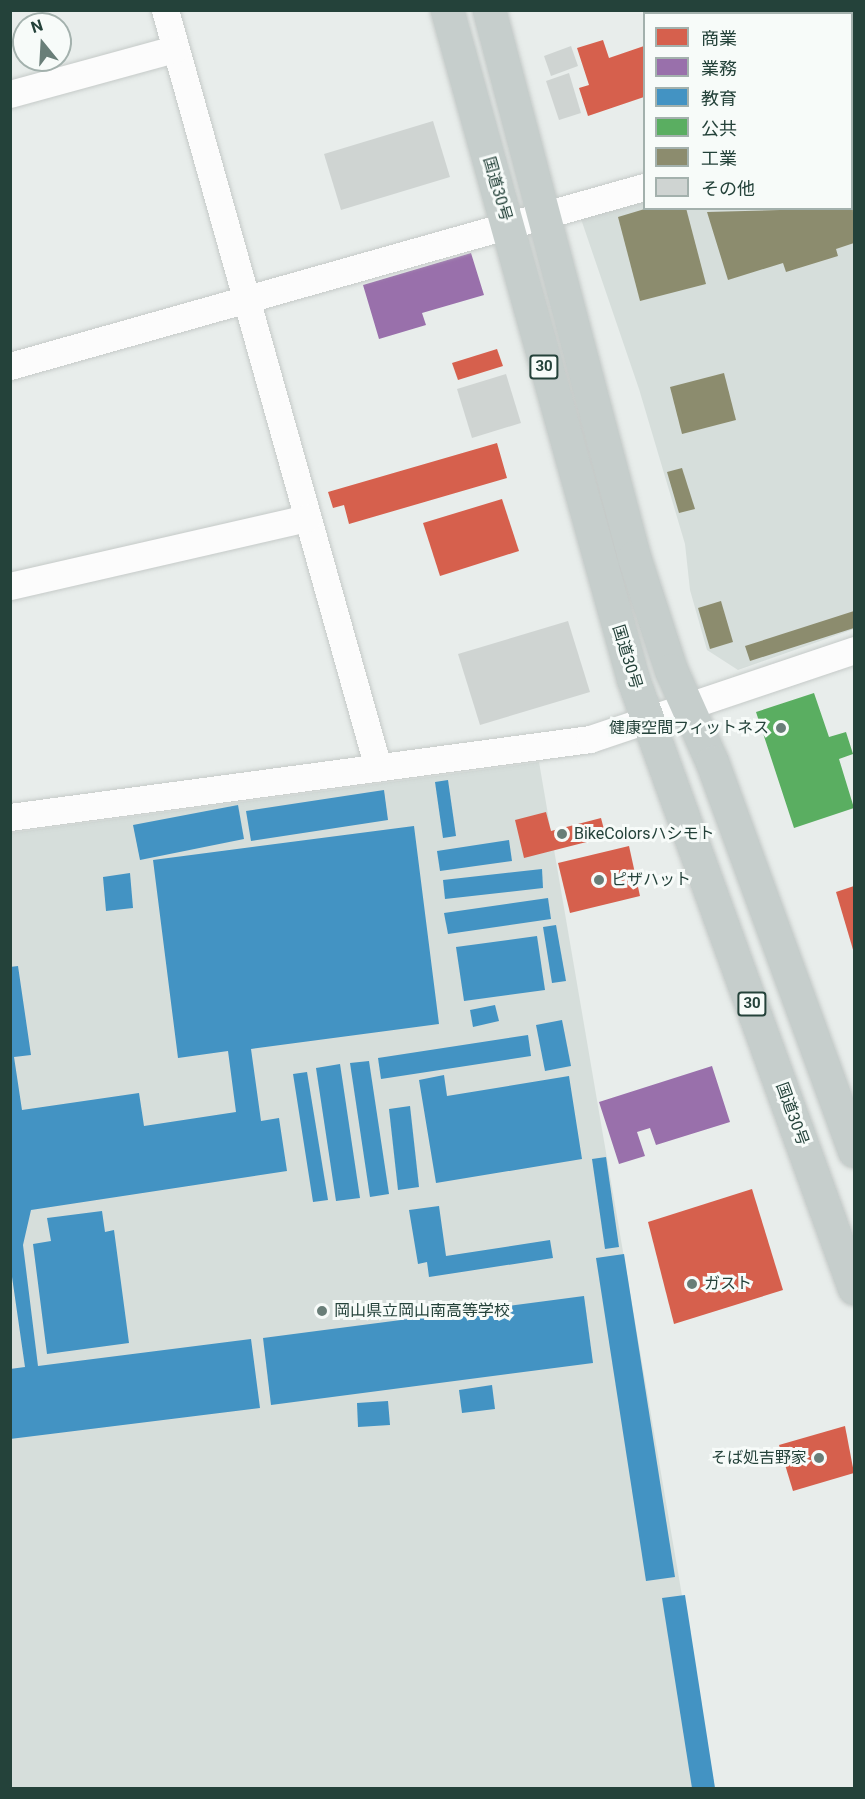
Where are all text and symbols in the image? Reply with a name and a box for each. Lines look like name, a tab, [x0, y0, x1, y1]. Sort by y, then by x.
north arrow	[12, 12, 72, 72]
legend	[643, 12, 853, 210]
text: N	[29, 16, 45, 37]
text: 商業	[701, 28, 737, 49]
text: 業務	[701, 58, 737, 79]
text: 教育	[701, 88, 737, 109]
text: 公共	[701, 118, 737, 139]
text: 工業	[701, 148, 737, 169]
street label: 国道30号	[479, 155, 515, 223]
text: その他	[701, 178, 755, 199]
road number: 30	[529, 355, 559, 379]
street label: 国道30号	[608, 623, 646, 691]
place label: 健康空間フィットネス	[609, 718, 769, 738]
marker: 健康空間フィットネス	[774, 721, 788, 735]
place label: BikeColorsハシモト	[574, 824, 715, 844]
marker: BikeColorsハシモト	[555, 827, 569, 841]
place label: ピザハット	[611, 870, 691, 890]
marker: ピザハット	[592, 873, 606, 887]
road number: 30	[737, 992, 767, 1016]
street label: 国道30号	[772, 1080, 812, 1148]
place label: ガスト	[704, 1274, 752, 1294]
marker: ガスト	[685, 1277, 699, 1291]
place label: 岡山県立岡山南高等学校	[334, 1301, 510, 1321]
marker: 岡山県立岡山南高等学校	[315, 1304, 329, 1318]
place label: そば処吉野家	[711, 1448, 807, 1468]
marker: そば処吉野家	[812, 1451, 826, 1465]

